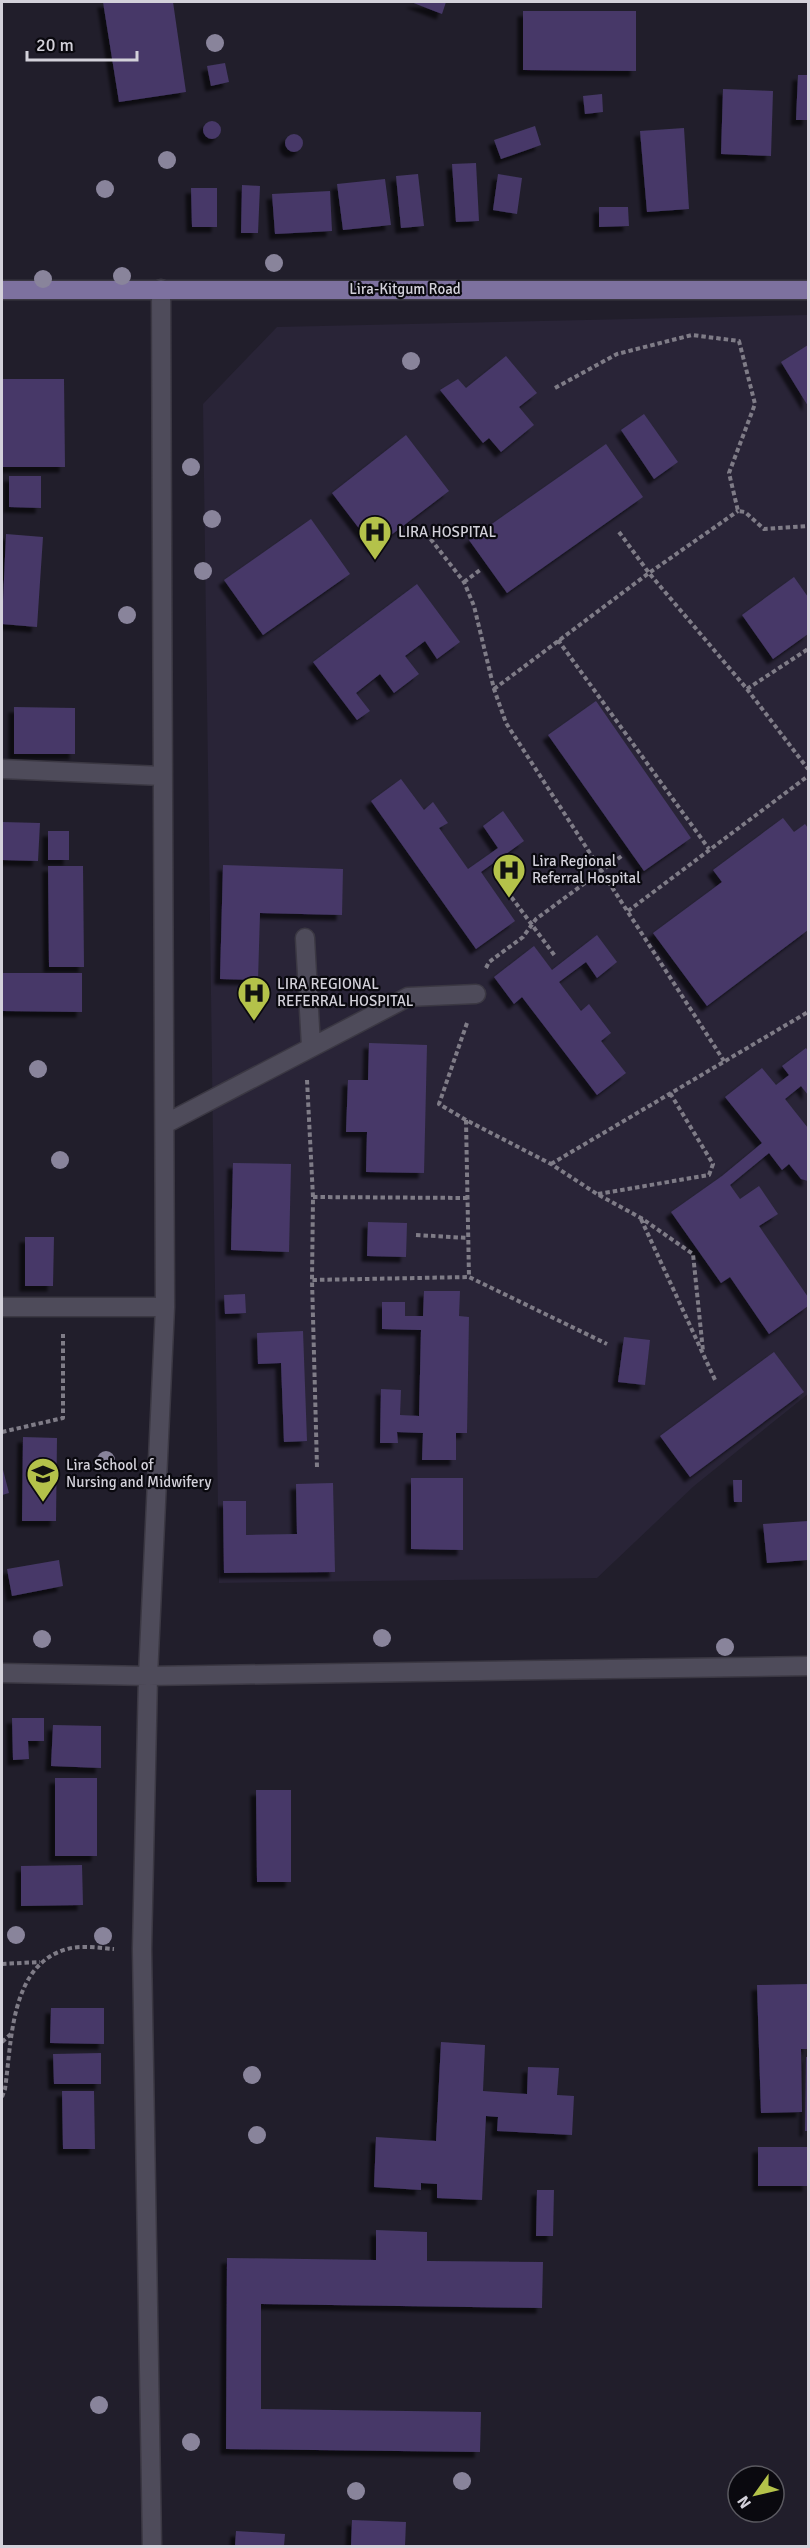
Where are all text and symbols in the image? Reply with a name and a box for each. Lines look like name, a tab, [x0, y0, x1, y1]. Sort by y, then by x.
scale bar	[27, 24, 136, 62]
text: 20 m	[36, 34, 74, 56]
street label: Lira-Kitgum Road	[349, 280, 461, 298]
hospital icon: LIRA HOSPITAL	[357, 514, 393, 561]
place label: LIRA HOSPITAL	[398, 523, 496, 541]
hospital icon: Lira Regional Referral Hospital	[491, 852, 527, 899]
place label: Lira Regional Referral Hospital	[532, 852, 641, 887]
hospital icon: LIRA REGIONAL REFERRAL HOSPITAL	[236, 975, 272, 1022]
place label: LIRA REGIONAL REFERRAL HOSPITAL	[277, 975, 414, 1010]
school or university icon: Lira School of Nursing and Midwifery	[25, 1456, 61, 1503]
place label: Lira School of Nursing and Midwifery	[66, 1456, 211, 1491]
north arrow	[726, 2464, 786, 2524]
text: N	[733, 2492, 756, 2512]

